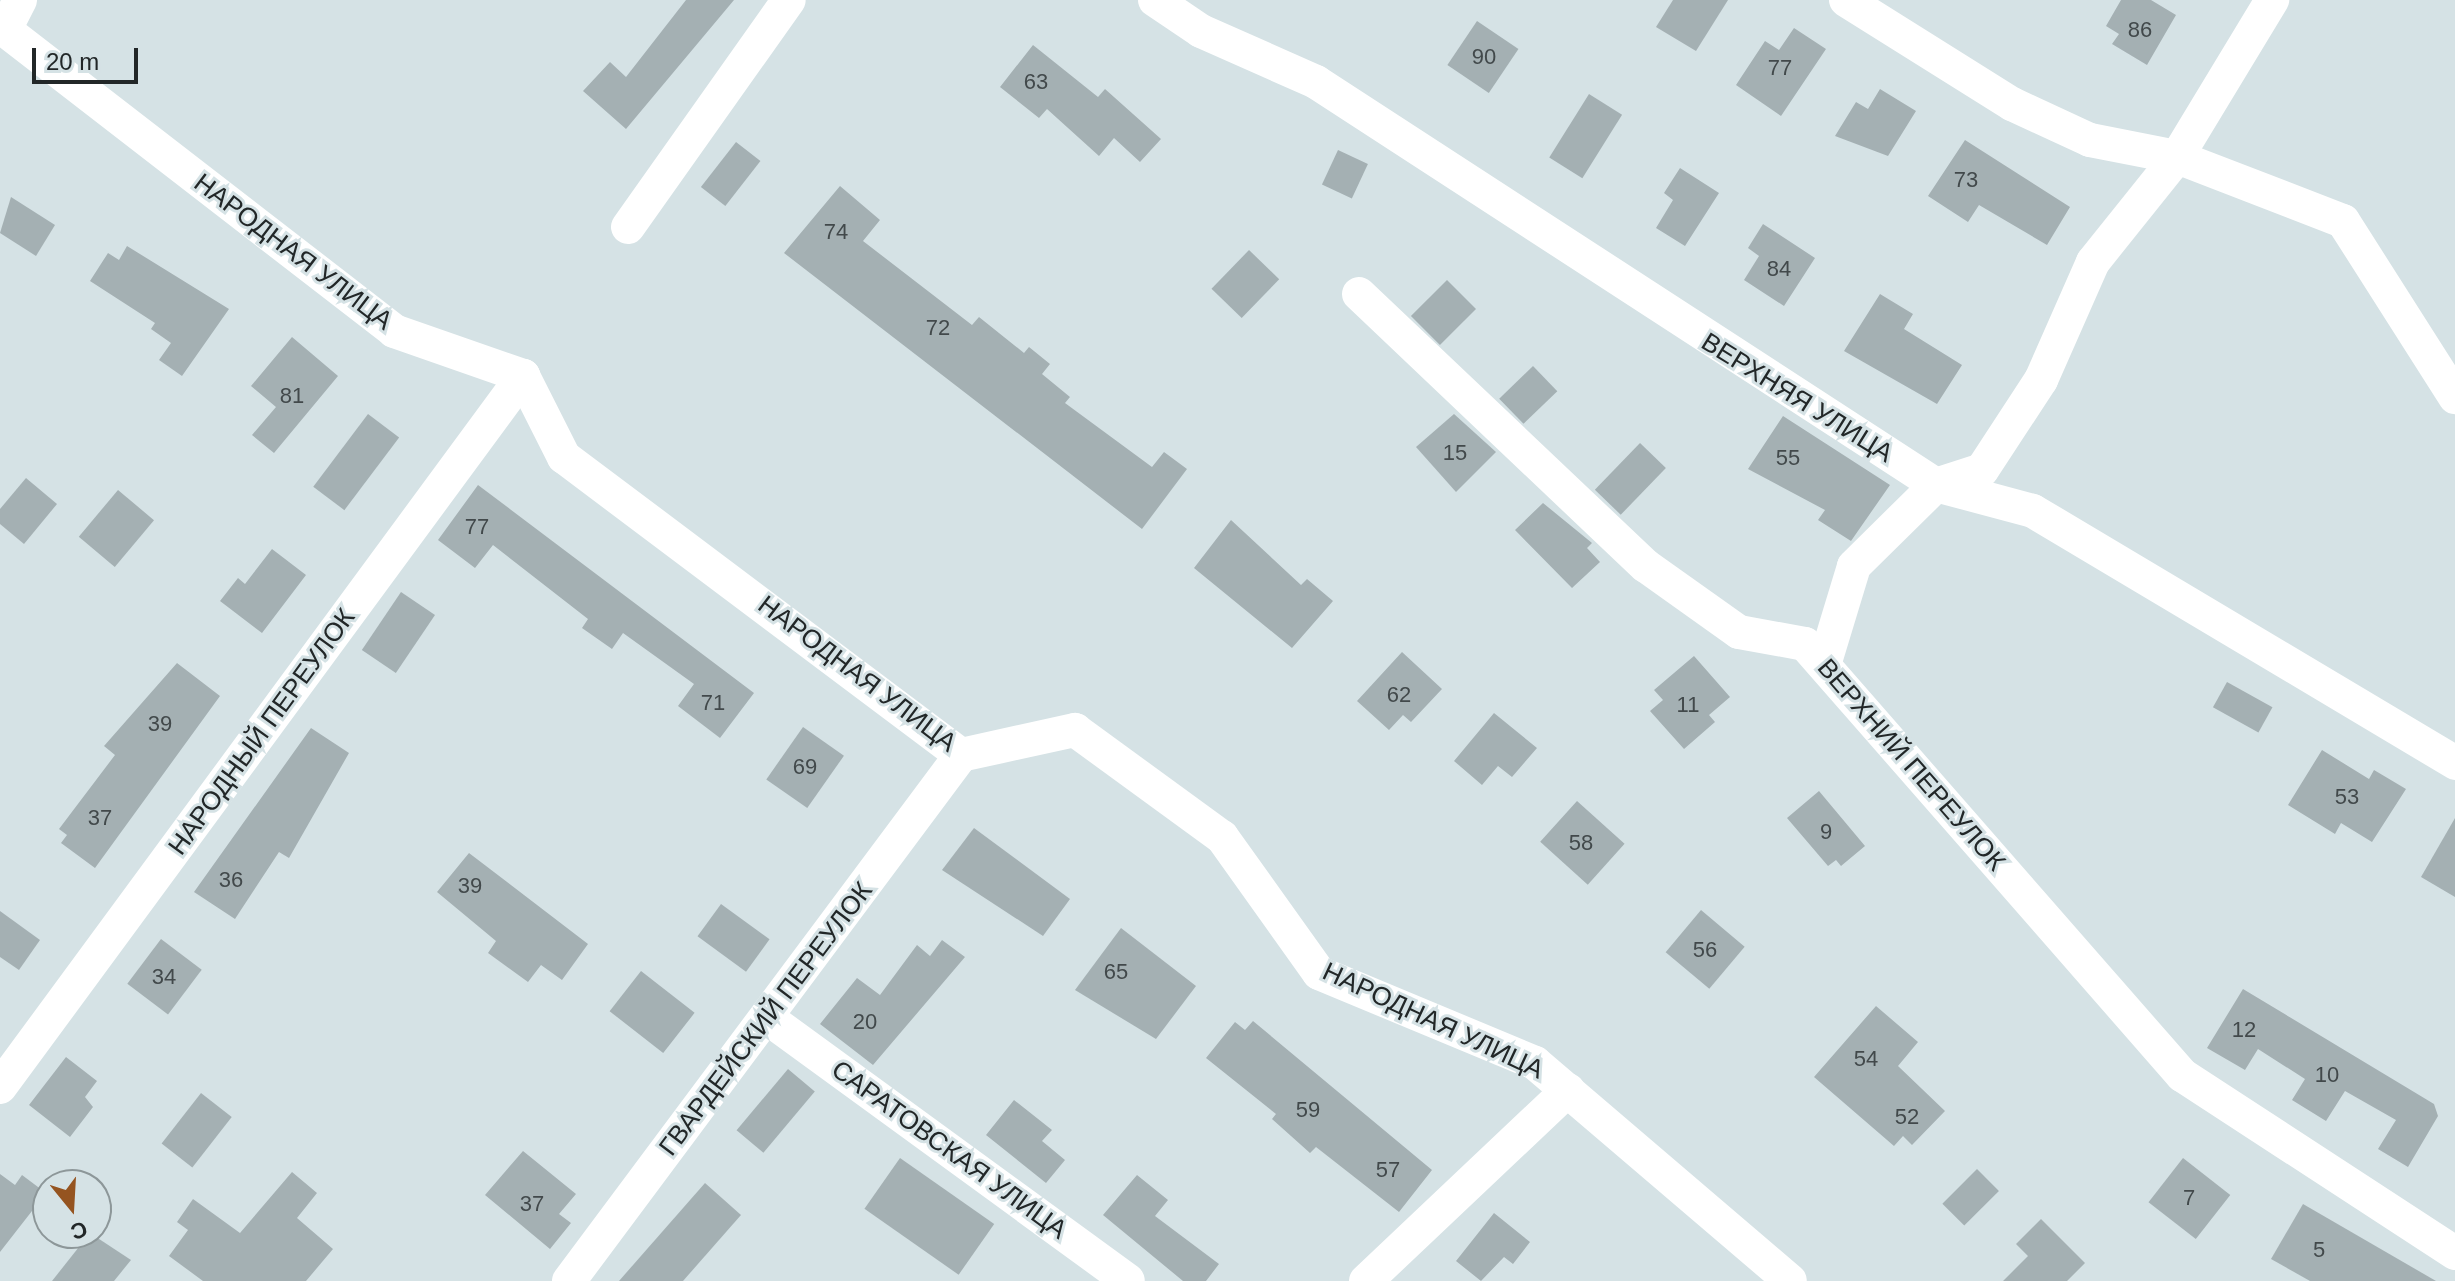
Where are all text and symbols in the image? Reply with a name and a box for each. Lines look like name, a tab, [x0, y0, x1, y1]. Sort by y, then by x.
house number: 86	[2128, 17, 2152, 43]
scale bar	[36, 32, 142, 82]
house number: 90	[1472, 44, 1496, 70]
text: 20 m	[46, 48, 99, 75]
house number: 77	[1768, 55, 1792, 81]
house number: 63	[1024, 69, 1048, 95]
street label: НАРОДНАЯ УЛИЦА	[188, 167, 398, 337]
house number: 73	[1954, 167, 1978, 193]
house number: 74	[824, 219, 848, 245]
house number: 84	[1767, 256, 1791, 282]
house number: 72	[926, 315, 950, 341]
street label: ВЕРХНЯЯ УЛИЦА	[1696, 327, 1898, 469]
house number: 81	[280, 383, 304, 409]
house number: 15	[1443, 440, 1467, 466]
house number: 55	[1776, 445, 1800, 471]
house number: 77	[465, 514, 489, 540]
street label: НАРОДНАЯ УЛИЦА	[752, 589, 962, 759]
street label: НАРОДНЫЙ ПЕРЕУЛОК	[162, 603, 362, 861]
street label: ВЕРХНИЙ ПЕРЕУЛОК	[1811, 653, 2011, 877]
house number: 62	[1387, 682, 1411, 708]
house number: 71	[701, 690, 725, 716]
house number: 11	[1677, 692, 1699, 718]
house number: 39	[148, 711, 172, 737]
house number: 69	[793, 754, 817, 780]
house number: 53	[2335, 784, 2359, 810]
house number: 37	[88, 805, 112, 831]
house number: 9	[1820, 819, 1832, 845]
house number: 58	[1569, 830, 1593, 856]
house number: 36	[219, 867, 243, 893]
house number: 39	[458, 873, 482, 899]
street label: ГВАРДЕЙСКИЙ ПЕРЕУЛОК	[653, 876, 879, 1162]
house number: 56	[1693, 937, 1717, 963]
street label: НАРОДНАЯ УЛИЦА	[1318, 956, 1548, 1086]
house number: 65	[1104, 959, 1128, 985]
house number: 34	[152, 964, 176, 990]
house number: 20	[853, 1009, 877, 1035]
house number: 12	[2232, 1017, 2256, 1043]
house number: 54	[1854, 1046, 1878, 1072]
street label: САРАТОВСКАЯ УЛИЦА	[825, 1054, 1073, 1246]
house number: 10	[2315, 1062, 2339, 1088]
house number: 59	[1296, 1097, 1320, 1123]
house number: 52	[1895, 1104, 1919, 1130]
house number: 57	[1376, 1157, 1400, 1183]
north arrow	[32, 1169, 112, 1249]
house number: 7	[2183, 1185, 2195, 1211]
house number: 37	[520, 1191, 544, 1217]
text: С	[68, 1216, 90, 1245]
house number: 5	[2313, 1237, 2325, 1263]

